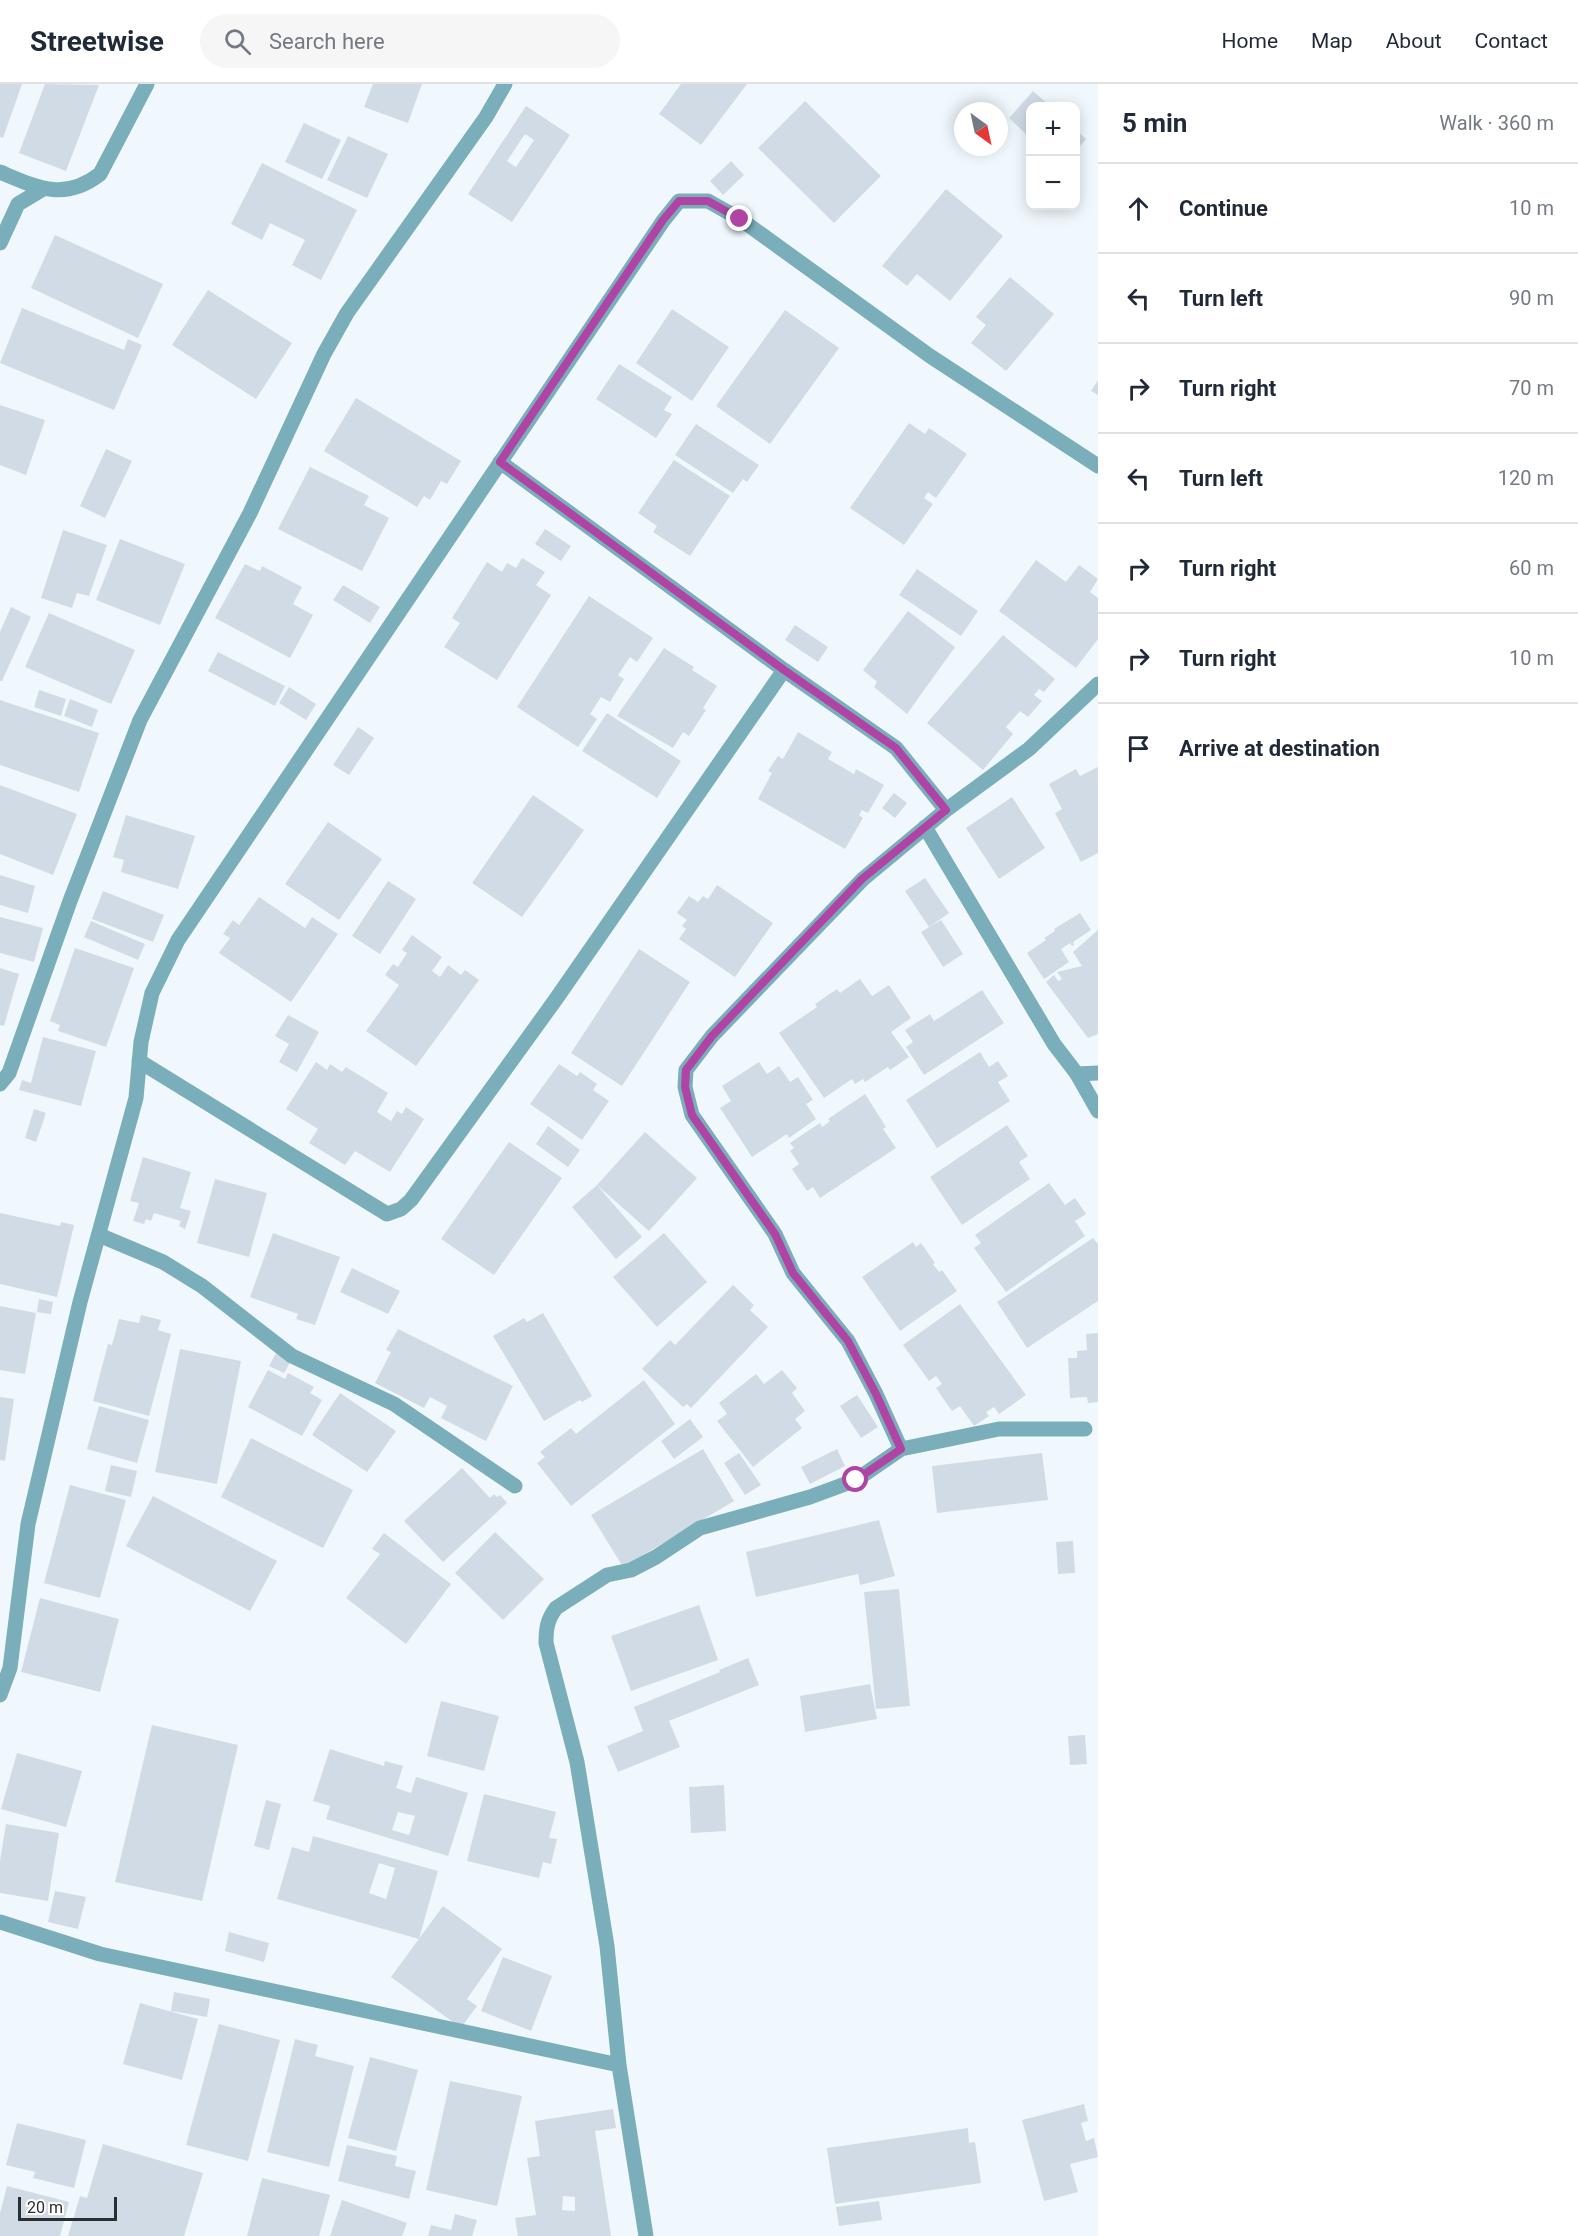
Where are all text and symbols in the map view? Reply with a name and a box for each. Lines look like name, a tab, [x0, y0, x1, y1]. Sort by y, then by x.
search box	[200, 14, 620, 68]
text: Streetwise	[30, 25, 164, 58]
icon: search	[221, 25, 254, 58]
text: Search here	[269, 29, 385, 54]
text: Home	[1222, 29, 1278, 53]
text: Map	[1311, 29, 1353, 53]
text: About	[1386, 29, 1442, 53]
text: Contact	[1475, 29, 1548, 53]
north arrow	[954, 102, 1008, 156]
map controls	[1026, 102, 1080, 210]
button: +	[1026, 102, 1080, 156]
text: 5 min	[1122, 108, 1187, 138]
text: Walk · 360 m	[1439, 111, 1554, 135]
button: −	[1026, 156, 1080, 210]
icon: ahead	[1122, 192, 1155, 225]
text: Continue	[1179, 196, 1268, 221]
text: 10 m	[1509, 196, 1554, 220]
route end	[726, 205, 752, 231]
icon: left	[1122, 282, 1155, 315]
text: Turn left	[1179, 286, 1263, 311]
text: 90 m	[1509, 286, 1554, 310]
icon: right	[1122, 372, 1155, 405]
text: Turn right	[1179, 376, 1276, 401]
text: 70 m	[1509, 376, 1554, 400]
icon: left	[1122, 462, 1155, 495]
text: Turn left	[1179, 466, 1263, 491]
text: 120 m	[1498, 466, 1554, 490]
icon: right	[1122, 552, 1155, 585]
text: Turn right	[1179, 556, 1276, 581]
text: 60 m	[1509, 556, 1554, 580]
icon: right	[1122, 642, 1155, 675]
text: Turn right	[1179, 646, 1276, 671]
text: 10 m	[1509, 646, 1554, 670]
icon: arrive	[1122, 732, 1155, 765]
text: Arrive at destination	[1179, 736, 1380, 761]
route start	[842, 1466, 868, 1492]
scale bar	[18, 2194, 117, 2222]
text: 20 m	[27, 2198, 63, 2217]

